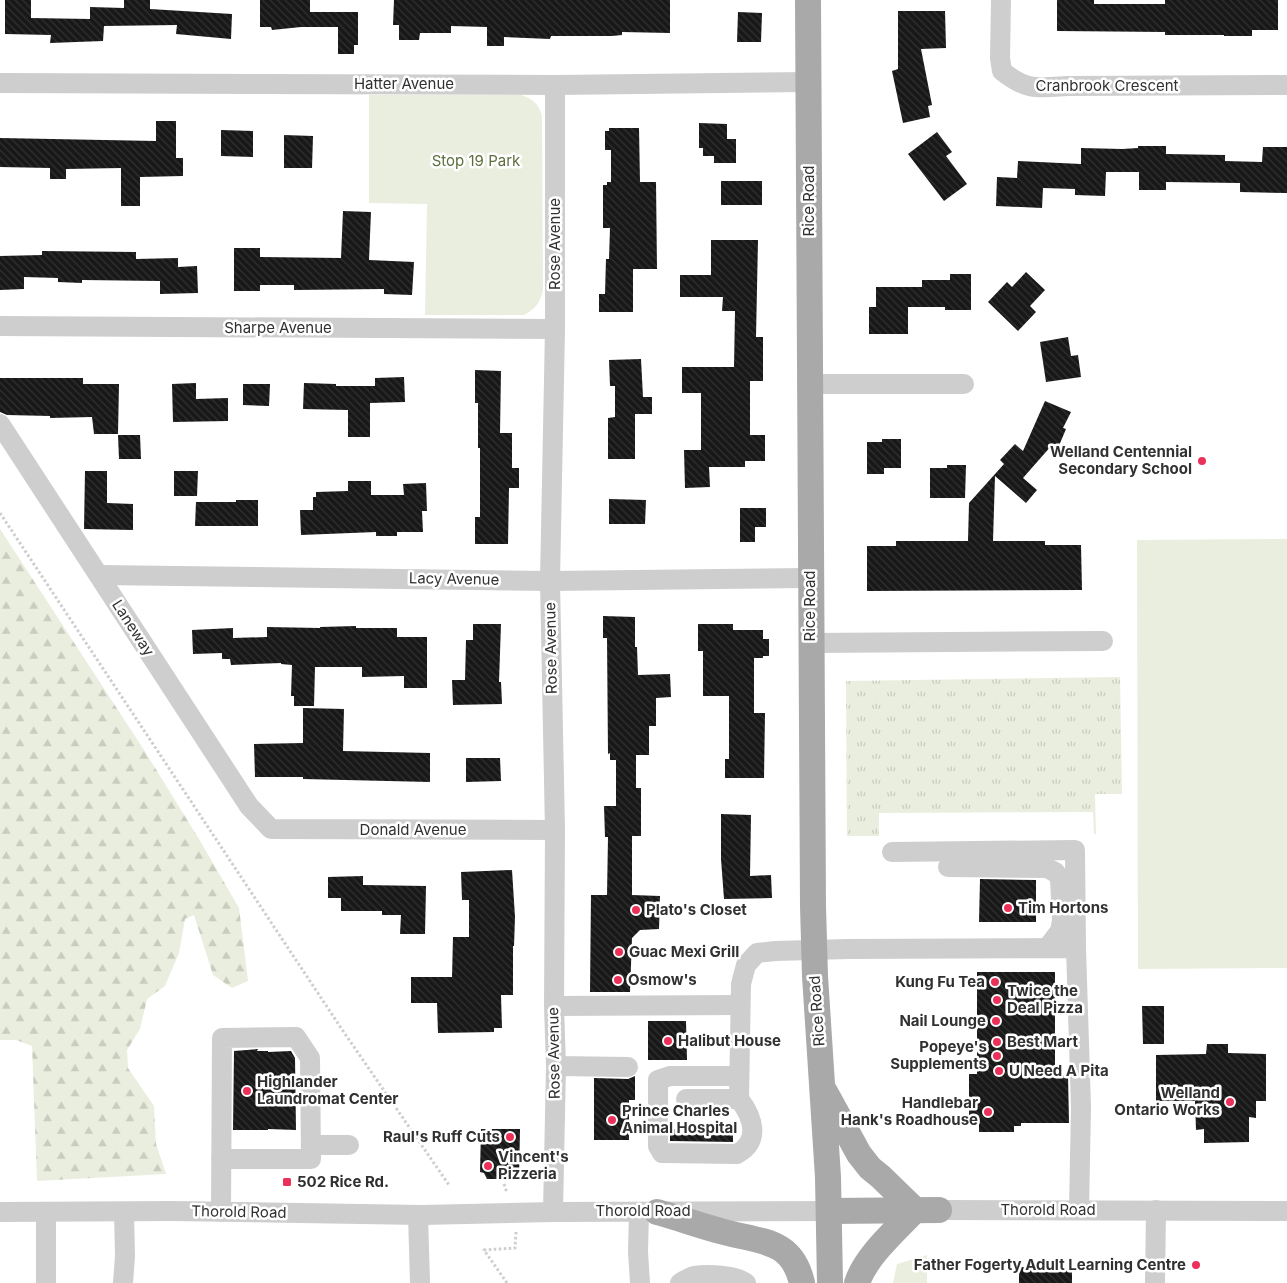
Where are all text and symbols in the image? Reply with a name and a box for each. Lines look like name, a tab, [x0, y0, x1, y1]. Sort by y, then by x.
street label: Hatter Avenue	[354, 74, 454, 93]
street label: Cranbrook Crescent	[1035, 76, 1179, 95]
park label: Stop 19 Park	[432, 151, 521, 170]
street label: Rice Road	[799, 165, 818, 237]
street label: Rose Avenue	[545, 198, 564, 290]
street label: Sharpe Avenue	[224, 318, 332, 337]
place label: Welland Centennial Secondary School	[1050, 442, 1192, 478]
marker: Welland Centennial Secondary School	[1196, 455, 1208, 467]
street label: Lacy Avenue	[409, 568, 499, 589]
street label: Rice Road	[800, 570, 819, 642]
street label: Laneway	[108, 596, 159, 660]
street label: Rose Avenue	[540, 602, 561, 694]
street label: Donald Avenue	[360, 820, 466, 839]
place label: Tim Hortons	[1018, 898, 1108, 917]
place label: Plato's Closet	[646, 900, 747, 919]
marker: Tim Hortons	[1002, 902, 1014, 914]
marker: Plato's Closet	[630, 904, 642, 916]
place label: Guac Mexi Grill	[629, 942, 739, 961]
marker: Guac Mexi Grill	[613, 946, 625, 958]
place label: Osmow's	[628, 970, 697, 989]
place label: Kung Fu Tea	[895, 972, 985, 991]
marker: Osmow's	[612, 974, 624, 986]
street label: Rice Road	[805, 975, 828, 1047]
marker: Kung Fu Tea	[989, 976, 1001, 988]
place label: Twice the Deal Pizza	[1007, 981, 1083, 1017]
marker: Twice the Deal Pizza	[991, 994, 1003, 1006]
street label: Rose Avenue	[543, 1007, 564, 1099]
place label: Nail Lounge	[899, 1011, 986, 1030]
marker: Nail Lounge	[990, 1015, 1002, 1027]
place label: Halibut House	[678, 1031, 781, 1050]
place label: Best Mart	[1007, 1032, 1078, 1051]
marker: Halibut House	[662, 1035, 674, 1047]
marker: Best Mart	[991, 1036, 1003, 1048]
place label: Popeye's Supplements	[890, 1037, 987, 1073]
marker: Popeye's Supplements	[991, 1050, 1003, 1062]
place label: U Need A Pita	[1009, 1061, 1109, 1080]
marker: U Need A Pita	[993, 1065, 1005, 1077]
place label: Highlander Laundromat Center	[257, 1072, 398, 1108]
place label: Welland Ontario Works	[1114, 1083, 1220, 1119]
marker: Highlander Laundromat Center	[241, 1085, 253, 1097]
place label: Handlebar Hank's Roadhouse	[841, 1093, 978, 1129]
marker: Welland Ontario Works	[1224, 1096, 1236, 1108]
place label: Prince Charles Animal Hospital	[622, 1101, 737, 1137]
marker: Handlebar Hank's Roadhouse	[982, 1106, 994, 1118]
marker: Prince Charles Animal Hospital	[606, 1114, 618, 1126]
place label: Raul's Ruff Cuts	[383, 1127, 500, 1146]
marker: Raul's Ruff Cuts	[504, 1131, 516, 1143]
place label: Vincent's Pizzeria	[498, 1147, 569, 1183]
marker: Vincent's Pizzeria	[482, 1160, 494, 1172]
place label: 502 Rice Rd.	[297, 1172, 389, 1191]
marker: 502 Rice Rd.	[281, 1176, 293, 1188]
street label: Thorold Road	[1000, 1200, 1096, 1219]
street label: Thorold Road	[191, 1201, 287, 1222]
street label: Thorold Road	[595, 1201, 691, 1220]
place label: Father Fogerty Adult Learning Centre	[914, 1255, 1186, 1274]
marker: Father Fogerty Adult Learning Centre	[1190, 1259, 1202, 1271]

